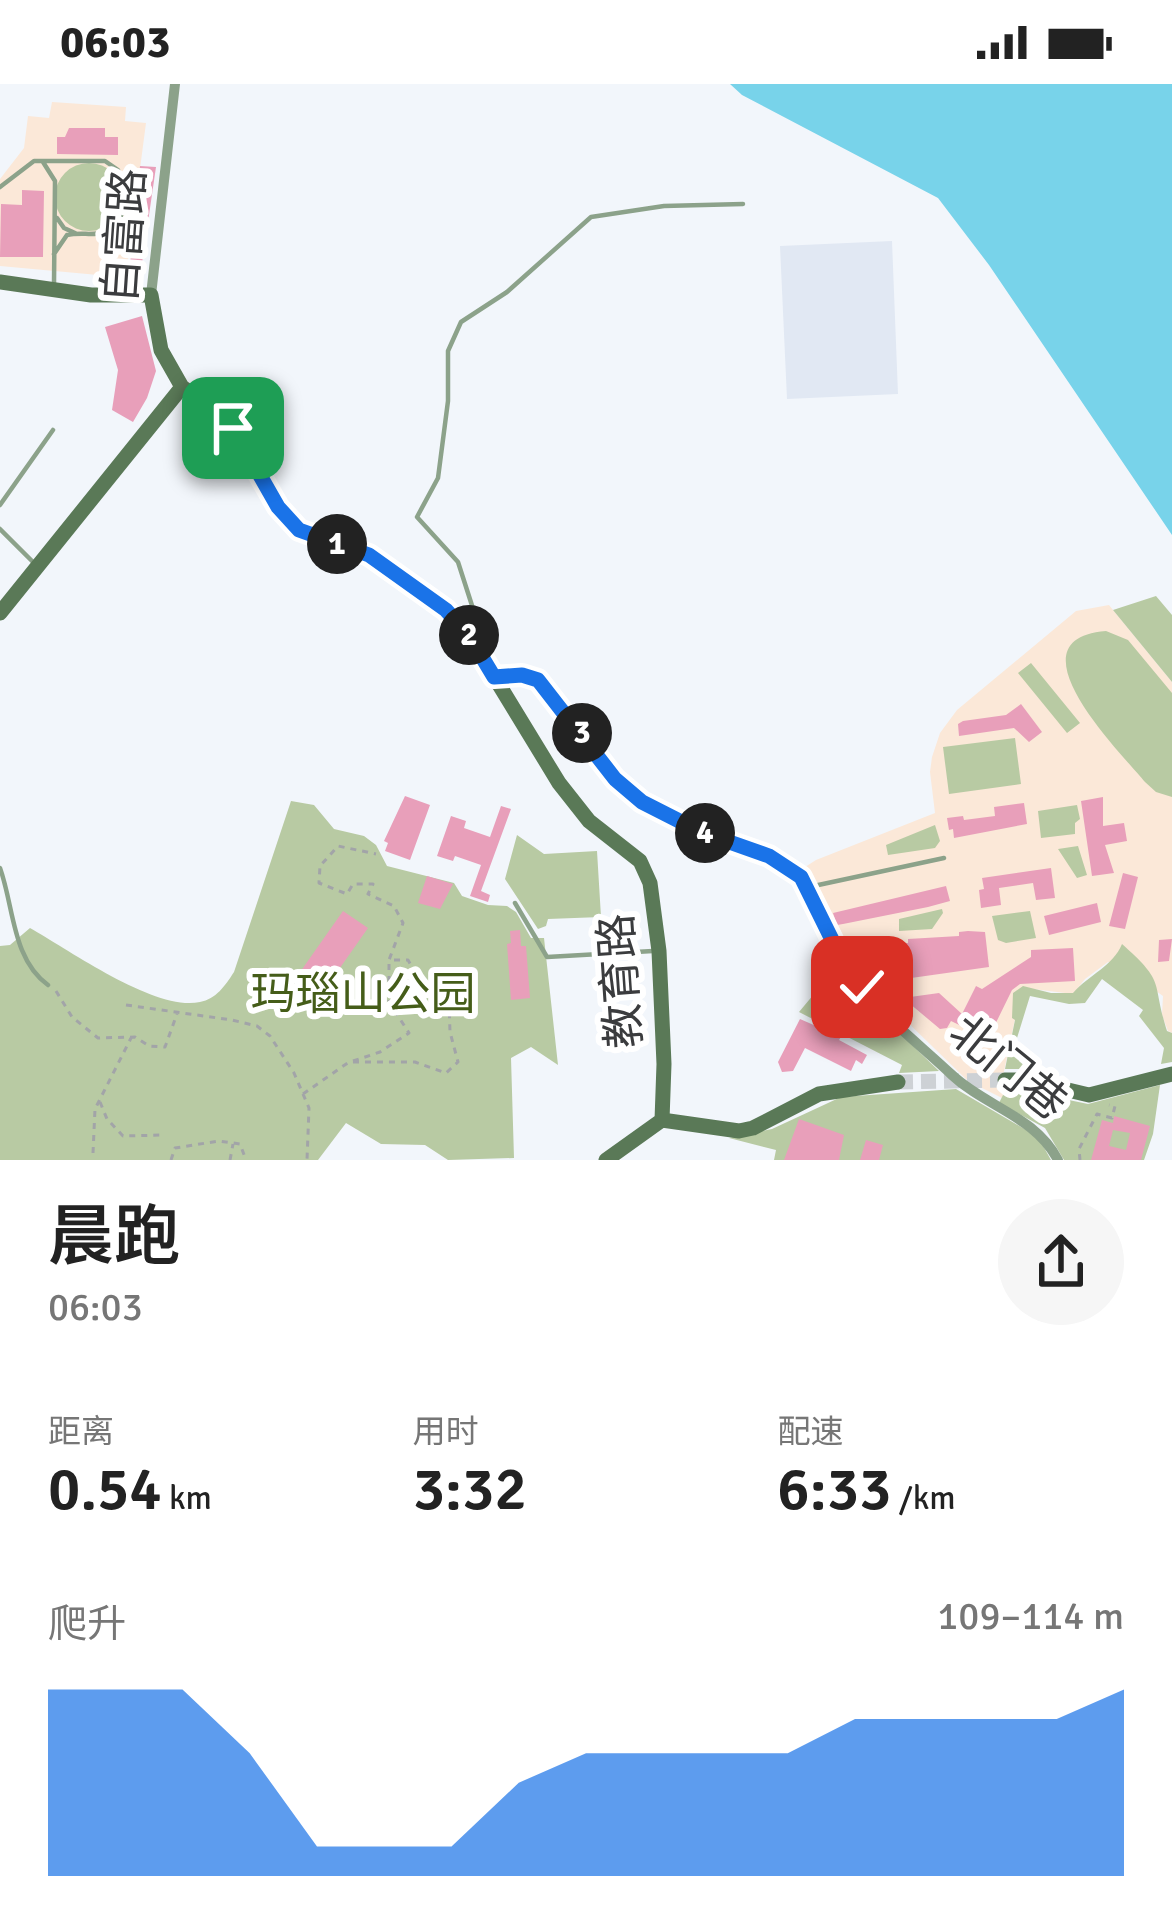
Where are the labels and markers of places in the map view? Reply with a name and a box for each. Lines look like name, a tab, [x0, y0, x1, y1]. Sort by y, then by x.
pin	[182, 377, 284, 479]
pin: 1	[307, 514, 367, 574]
pin: 2	[439, 605, 499, 665]
pin: 3	[552, 703, 612, 763]
pin: 4	[675, 803, 735, 863]
pin	[811, 936, 913, 1038]

